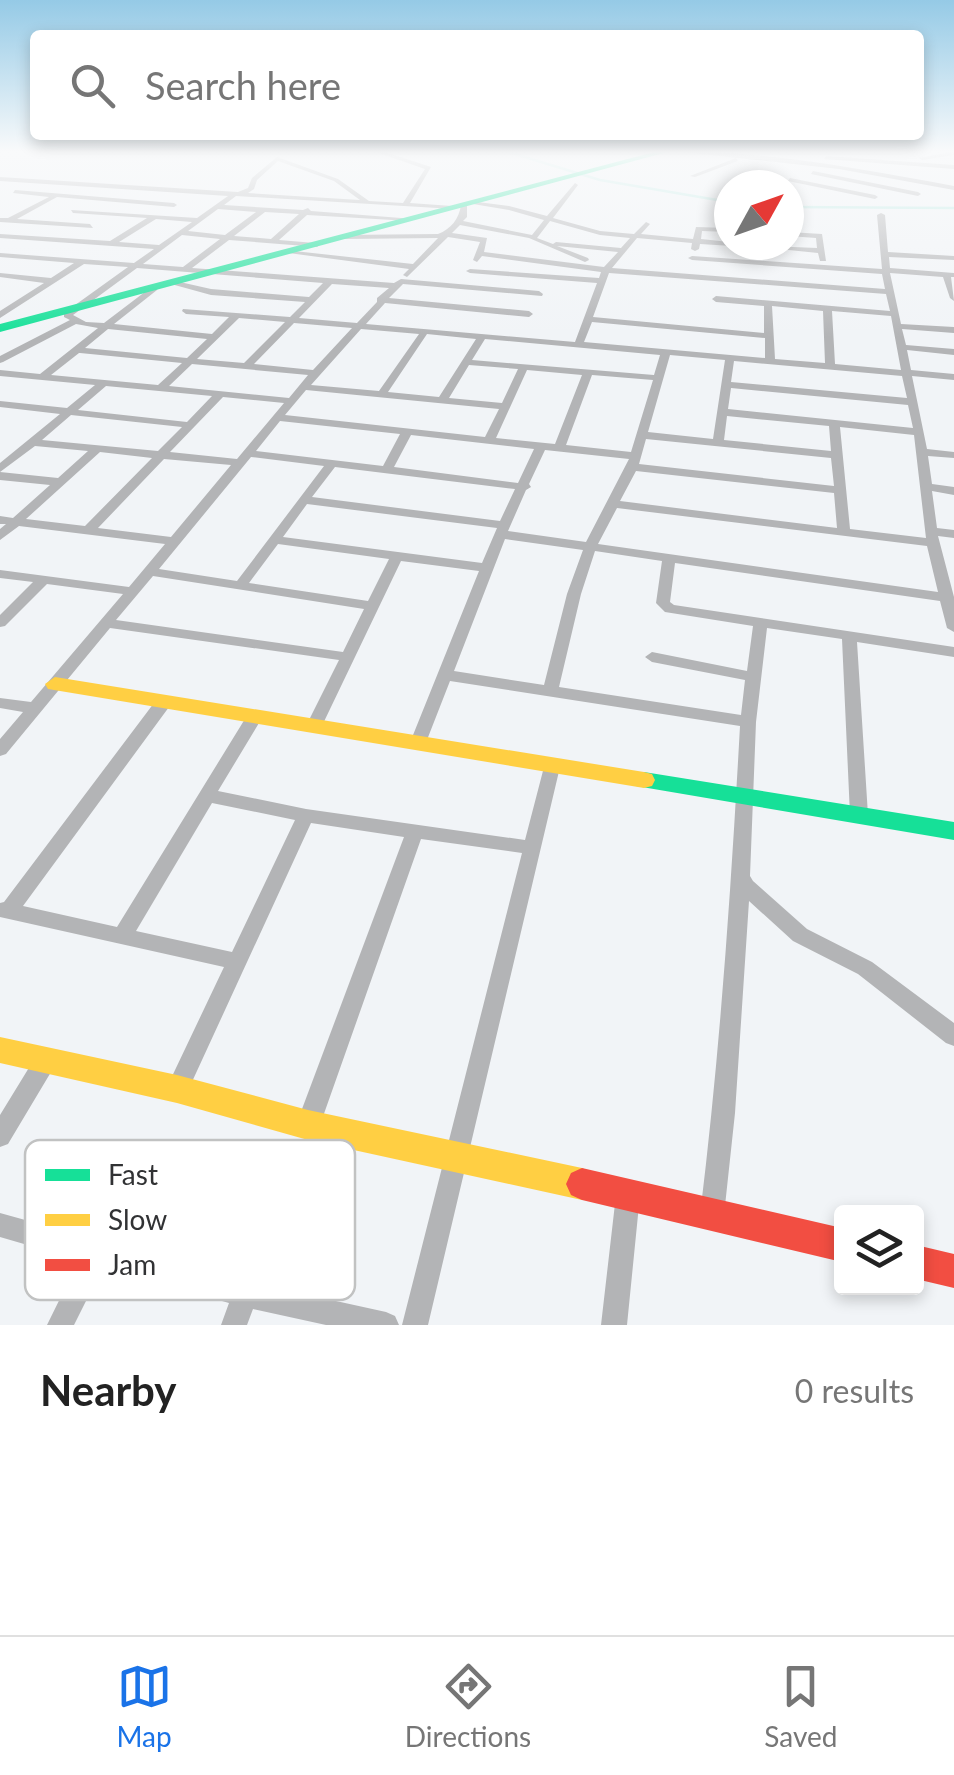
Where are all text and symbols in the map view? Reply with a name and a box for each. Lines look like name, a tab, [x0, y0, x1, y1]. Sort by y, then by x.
search box	[30, 30, 924, 140]
icon: search	[65, 58, 120, 113]
text: Search here	[145, 62, 341, 108]
north arrow	[714, 170, 804, 260]
legend	[25, 1140, 355, 1300]
text: Fast	[108, 1157, 158, 1191]
text: Slow	[108, 1202, 167, 1236]
map controls	[834, 1205, 924, 1295]
button: layers	[834, 1205, 924, 1295]
text: Jam	[108, 1247, 156, 1281]
text: Nearby	[40, 1365, 177, 1415]
text: 0 results	[795, 1371, 914, 1410]
tab: Map	[117, 1659, 172, 1753]
tab: Directions	[405, 1659, 531, 1753]
tab: Saved	[764, 1659, 837, 1753]

